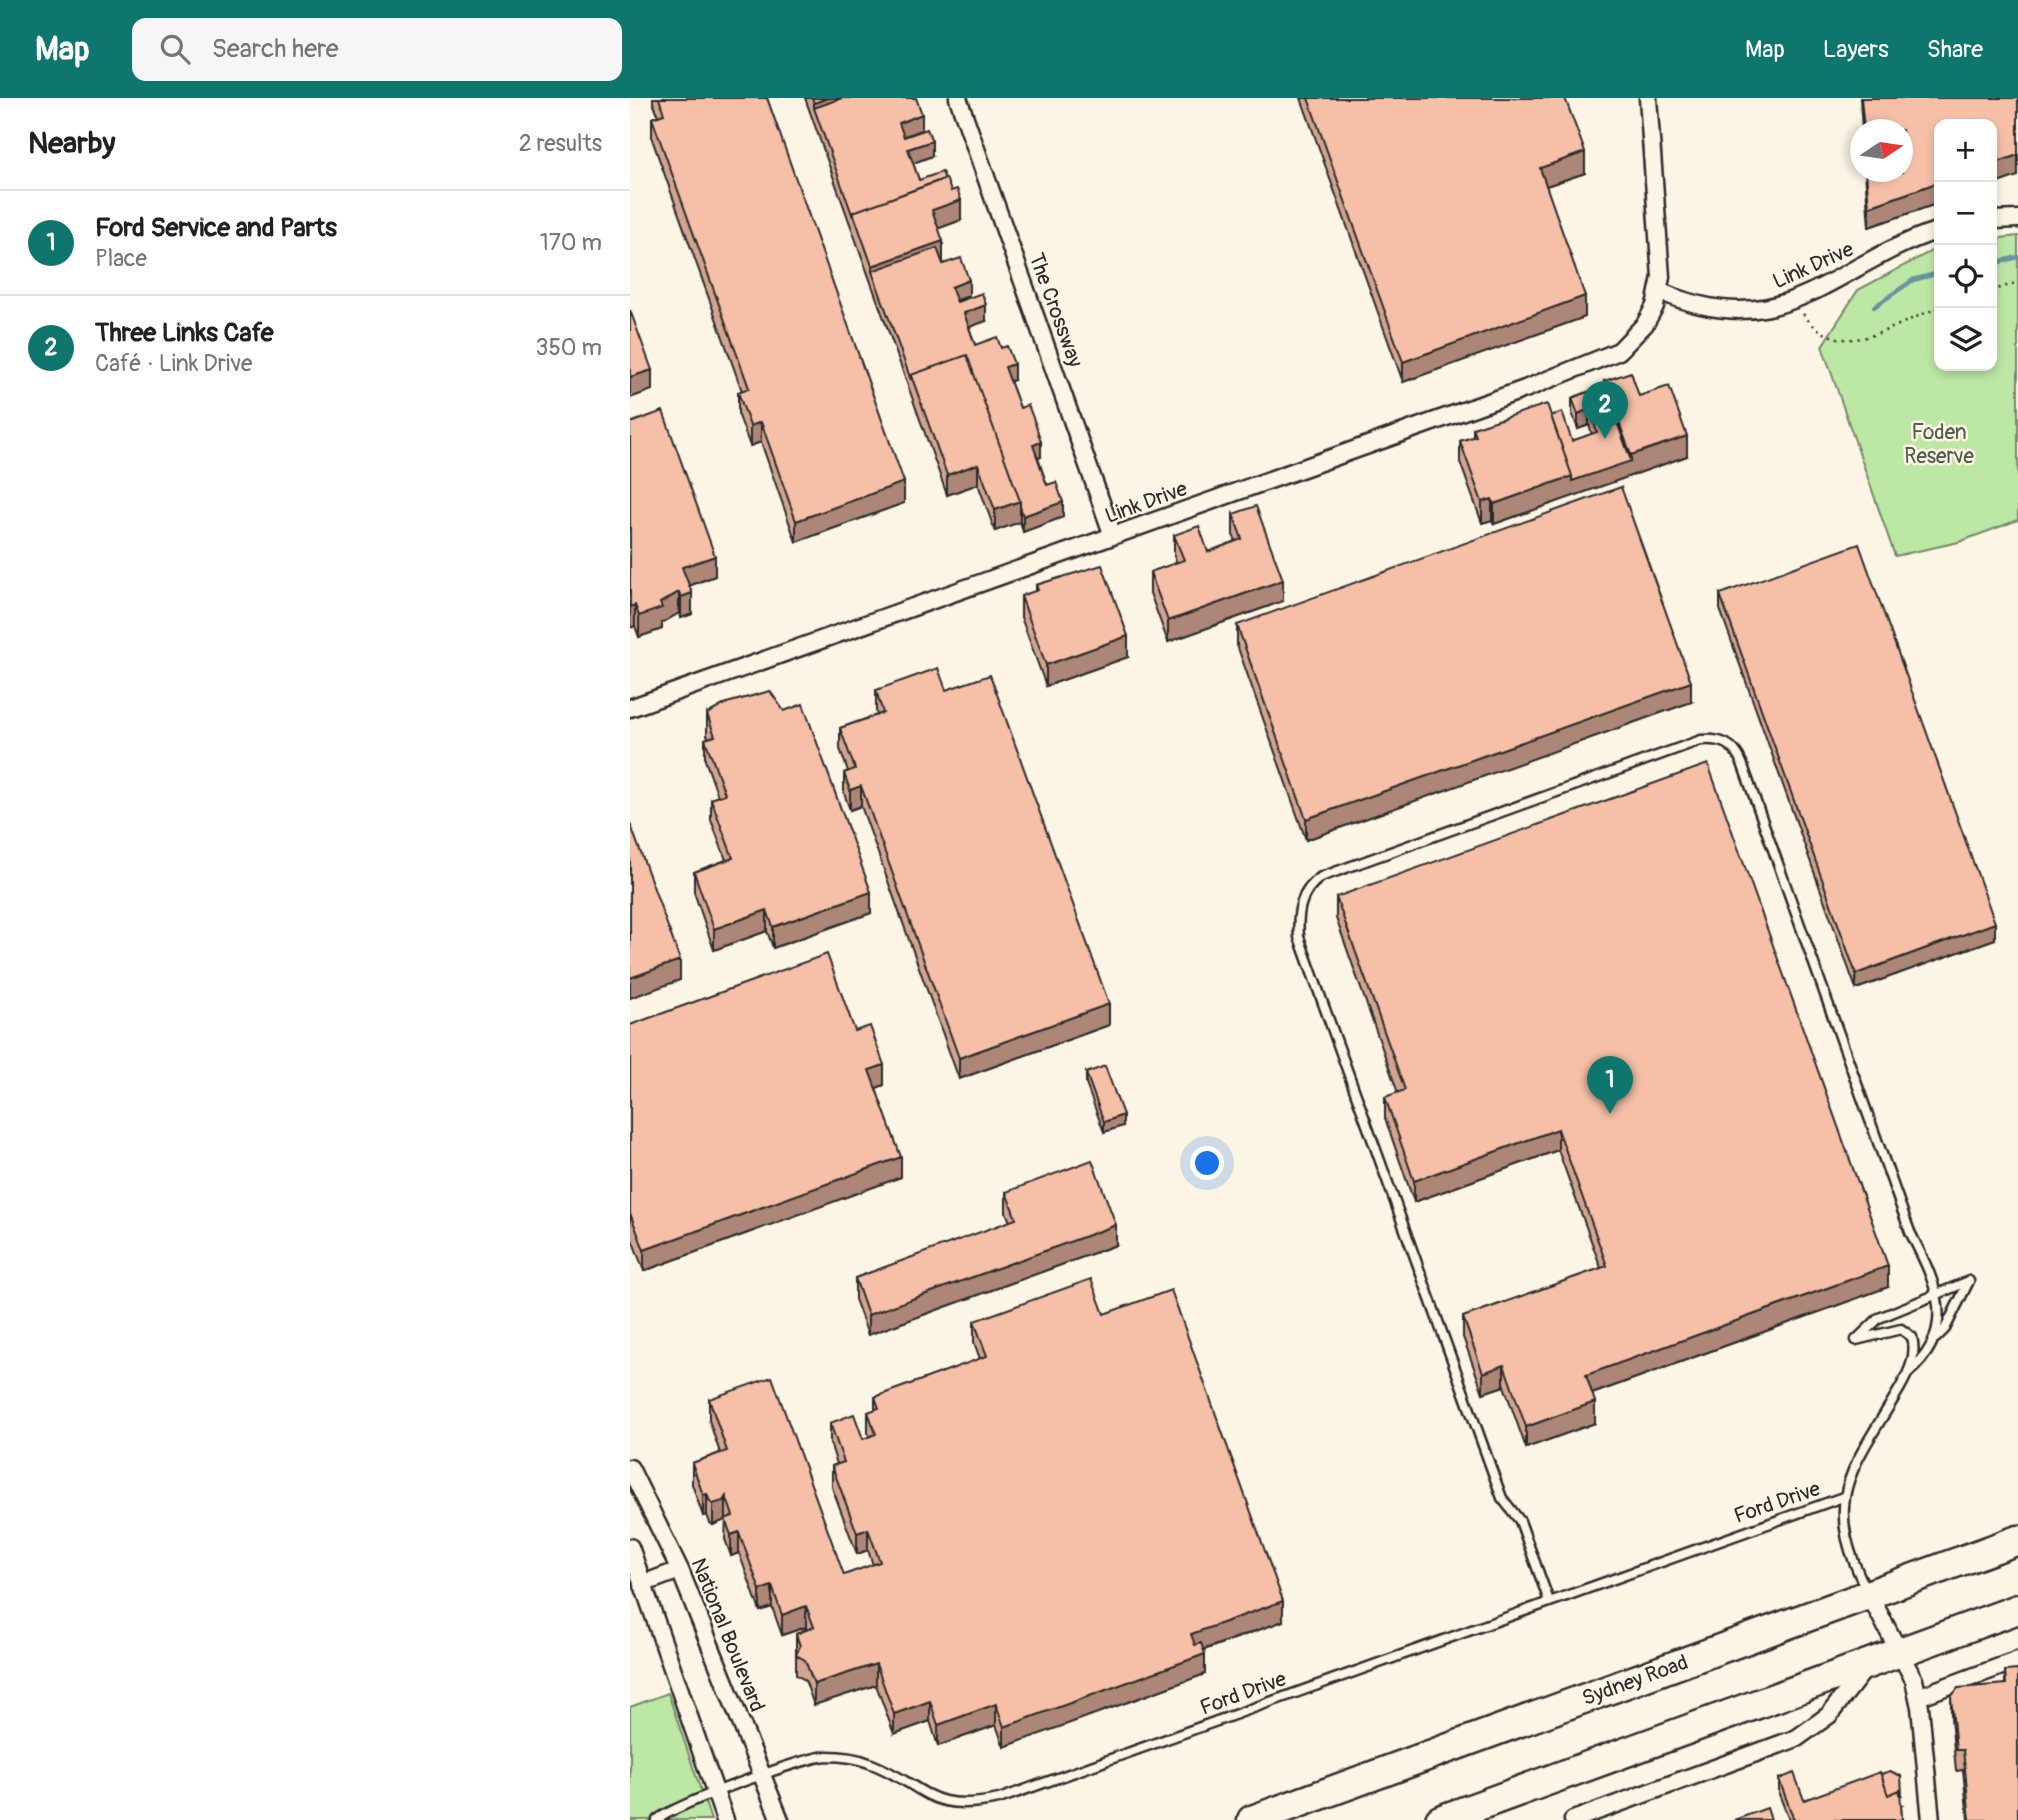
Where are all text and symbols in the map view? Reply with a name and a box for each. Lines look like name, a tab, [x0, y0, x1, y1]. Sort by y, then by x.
search box	[132, 18, 622, 81]
text: Map	[35, 29, 90, 70]
icon: search	[156, 30, 194, 68]
text: Search here	[212, 33, 339, 65]
text: Map	[1745, 35, 1785, 64]
text: Layers	[1823, 35, 1889, 64]
text: Share	[1927, 35, 1983, 64]
north arrow	[1850, 119, 1913, 182]
map controls	[1934, 119, 1997, 371]
button: +	[1934, 119, 1997, 182]
text: Nearby	[28, 125, 115, 162]
text: 2 results	[519, 129, 602, 158]
button: −	[1934, 182, 1997, 245]
text: Ford Service and Parts	[95, 212, 337, 244]
text: 1	[47, 228, 56, 257]
text: 170 m	[540, 228, 602, 257]
street label: Link Drive	[1769, 235, 1858, 295]
text: Place	[95, 244, 147, 273]
button: locate	[1934, 245, 1997, 308]
street label: The Crossway	[1022, 249, 1089, 371]
button: layers	[1934, 308, 1997, 371]
text: Three Links Cafe	[95, 317, 273, 349]
text: 2	[45, 333, 57, 362]
text: 350 m	[536, 333, 602, 362]
text: Café · Link Drive	[95, 349, 252, 378]
pin: 2	[1582, 381, 1628, 439]
park label: Foden Reserve	[1904, 419, 1974, 470]
street label: Link Drive	[1101, 475, 1192, 530]
pin: 1	[1587, 1056, 1633, 1114]
your location	[1190, 1146, 1224, 1180]
street label: Ford Drive	[1730, 1475, 1825, 1530]
street label: National Boulevard	[684, 1554, 771, 1716]
street label: Sydney Road	[1579, 1649, 1692, 1712]
street label: Ford Drive	[1196, 1665, 1291, 1721]

